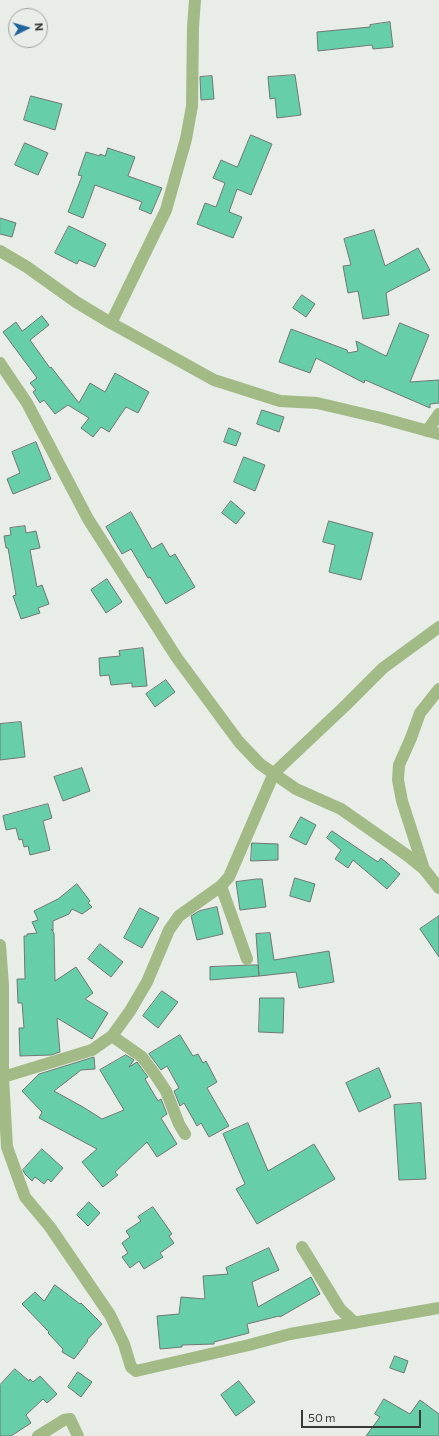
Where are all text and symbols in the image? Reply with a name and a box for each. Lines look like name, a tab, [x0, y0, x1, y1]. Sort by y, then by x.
north arrow	[8, 8, 48, 48]
text: N	[33, 22, 46, 32]
scale bar	[303, 1402, 423, 1428]
text: 50 m	[308, 1410, 336, 1424]

